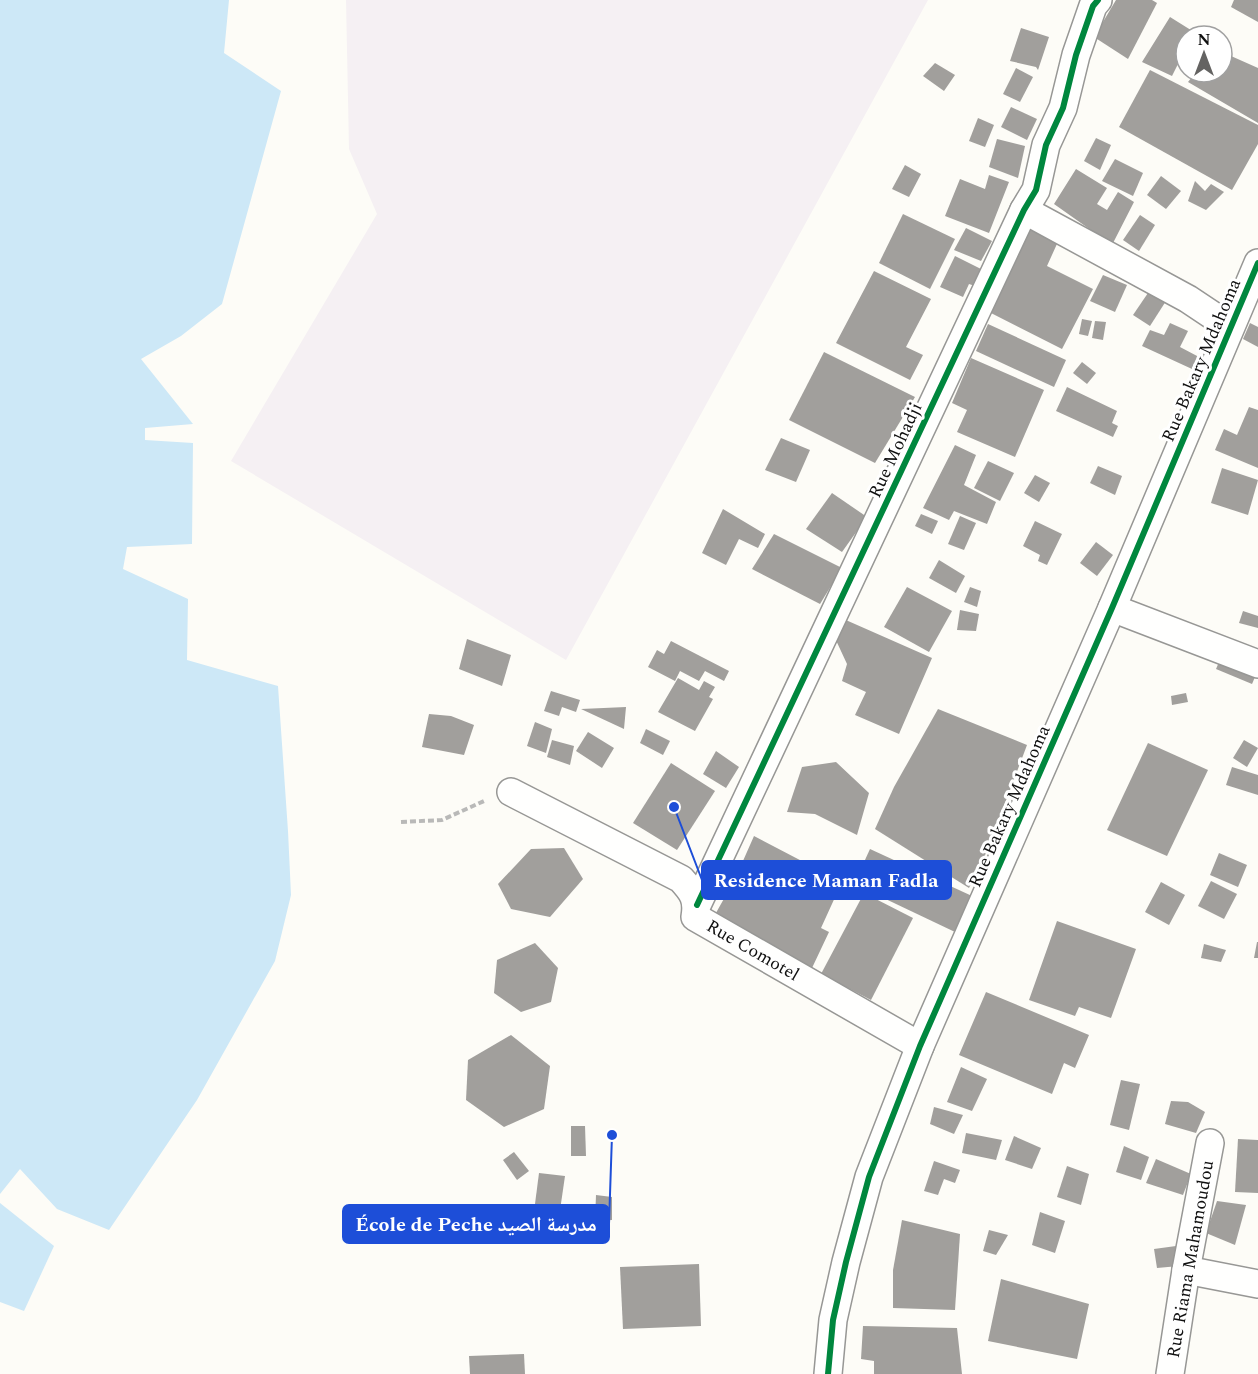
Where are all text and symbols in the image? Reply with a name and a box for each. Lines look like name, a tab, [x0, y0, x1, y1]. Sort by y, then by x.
north arrow	[1174, 24, 1234, 84]
text: N	[1197, 28, 1211, 52]
street label: Rue Bakary Mdahoma	[1155, 274, 1248, 446]
street label: Rue Mohadji	[862, 398, 929, 502]
street label: Rue Bakary Mdahoma	[962, 721, 1057, 892]
callout: Residence Maman Fadla	[702, 861, 951, 899]
text: Residence Maman Fadla	[713, 866, 939, 896]
street label: Rue Comotel	[701, 913, 804, 988]
street label: Rue Riama Mahamoudou	[1160, 1158, 1221, 1360]
callout: École de Peche مدرسة الصيد	[343, 1205, 609, 1243]
text: École de Peche مدرسة الصيد	[355, 1210, 597, 1240]

